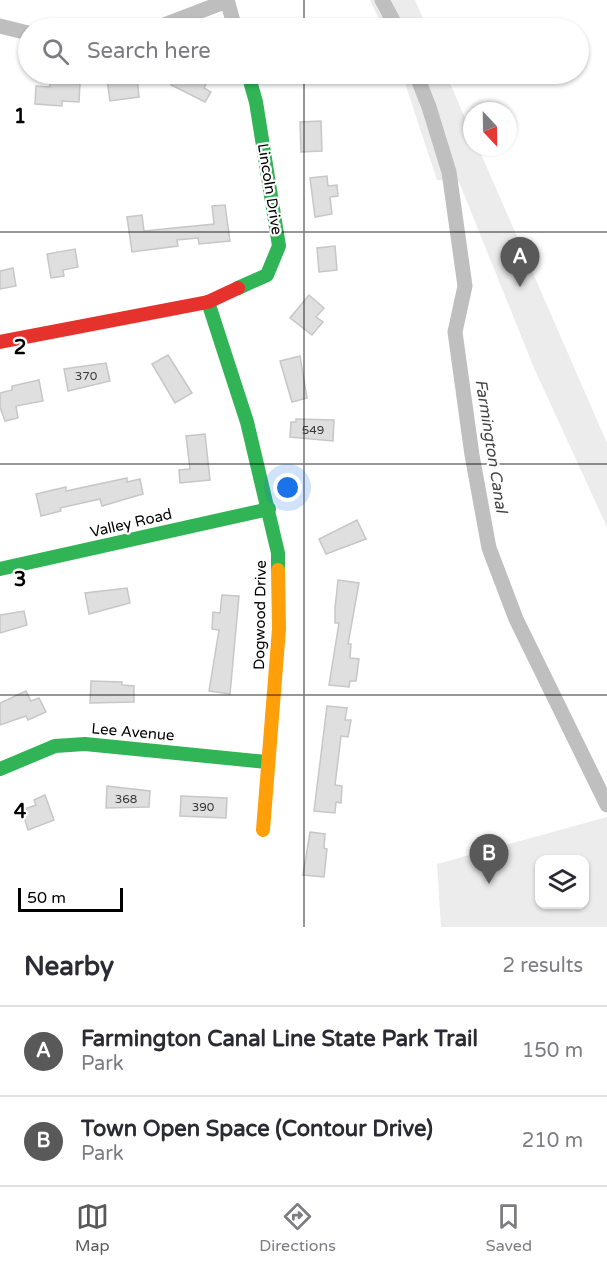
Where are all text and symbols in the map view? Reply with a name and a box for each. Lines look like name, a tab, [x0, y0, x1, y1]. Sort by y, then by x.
search box	[18, 18, 589, 84]
icon: search	[39, 35, 72, 68]
text: Search here	[87, 38, 211, 64]
north arrow	[463, 102, 517, 156]
text: 1	[14, 105, 26, 129]
street label: Lincoln Drive	[254, 142, 286, 236]
pin: A	[500, 238, 540, 287]
text: 2	[14, 336, 26, 360]
house number: 370	[75, 369, 98, 383]
water label: Farmington Canal	[471, 378, 512, 516]
house number: 549	[302, 423, 324, 437]
your location	[273, 473, 302, 502]
street label: Valley Road	[88, 505, 174, 541]
street label: Dogwood Drive	[250, 560, 270, 670]
text: 3	[14, 568, 26, 592]
street label: Lee Avenue	[91, 719, 175, 745]
house number: 368	[115, 792, 137, 806]
text: 4	[14, 800, 27, 824]
house number: 390	[192, 800, 215, 814]
pin: B	[470, 834, 508, 884]
map controls	[535, 855, 589, 909]
button: layers	[535, 855, 589, 909]
scale bar	[18, 885, 123, 912]
text: 50 m	[27, 888, 66, 908]
text: Nearby	[24, 951, 114, 982]
text: 2 results	[503, 954, 583, 978]
text: Farmington Canal Line State Park Trail	[81, 1026, 478, 1052]
text: A	[36, 1039, 51, 1063]
text: 150 m	[522, 1039, 583, 1063]
text: Park	[81, 1052, 124, 1076]
text: Town Open Space (Contour Drive)	[81, 1116, 433, 1142]
text: B	[37, 1129, 50, 1153]
text: 210 m	[522, 1129, 583, 1153]
text: Park	[81, 1142, 124, 1166]
tab: Map	[75, 1200, 109, 1256]
tab: Directions	[259, 1200, 336, 1256]
tab: Saved	[486, 1200, 532, 1256]

